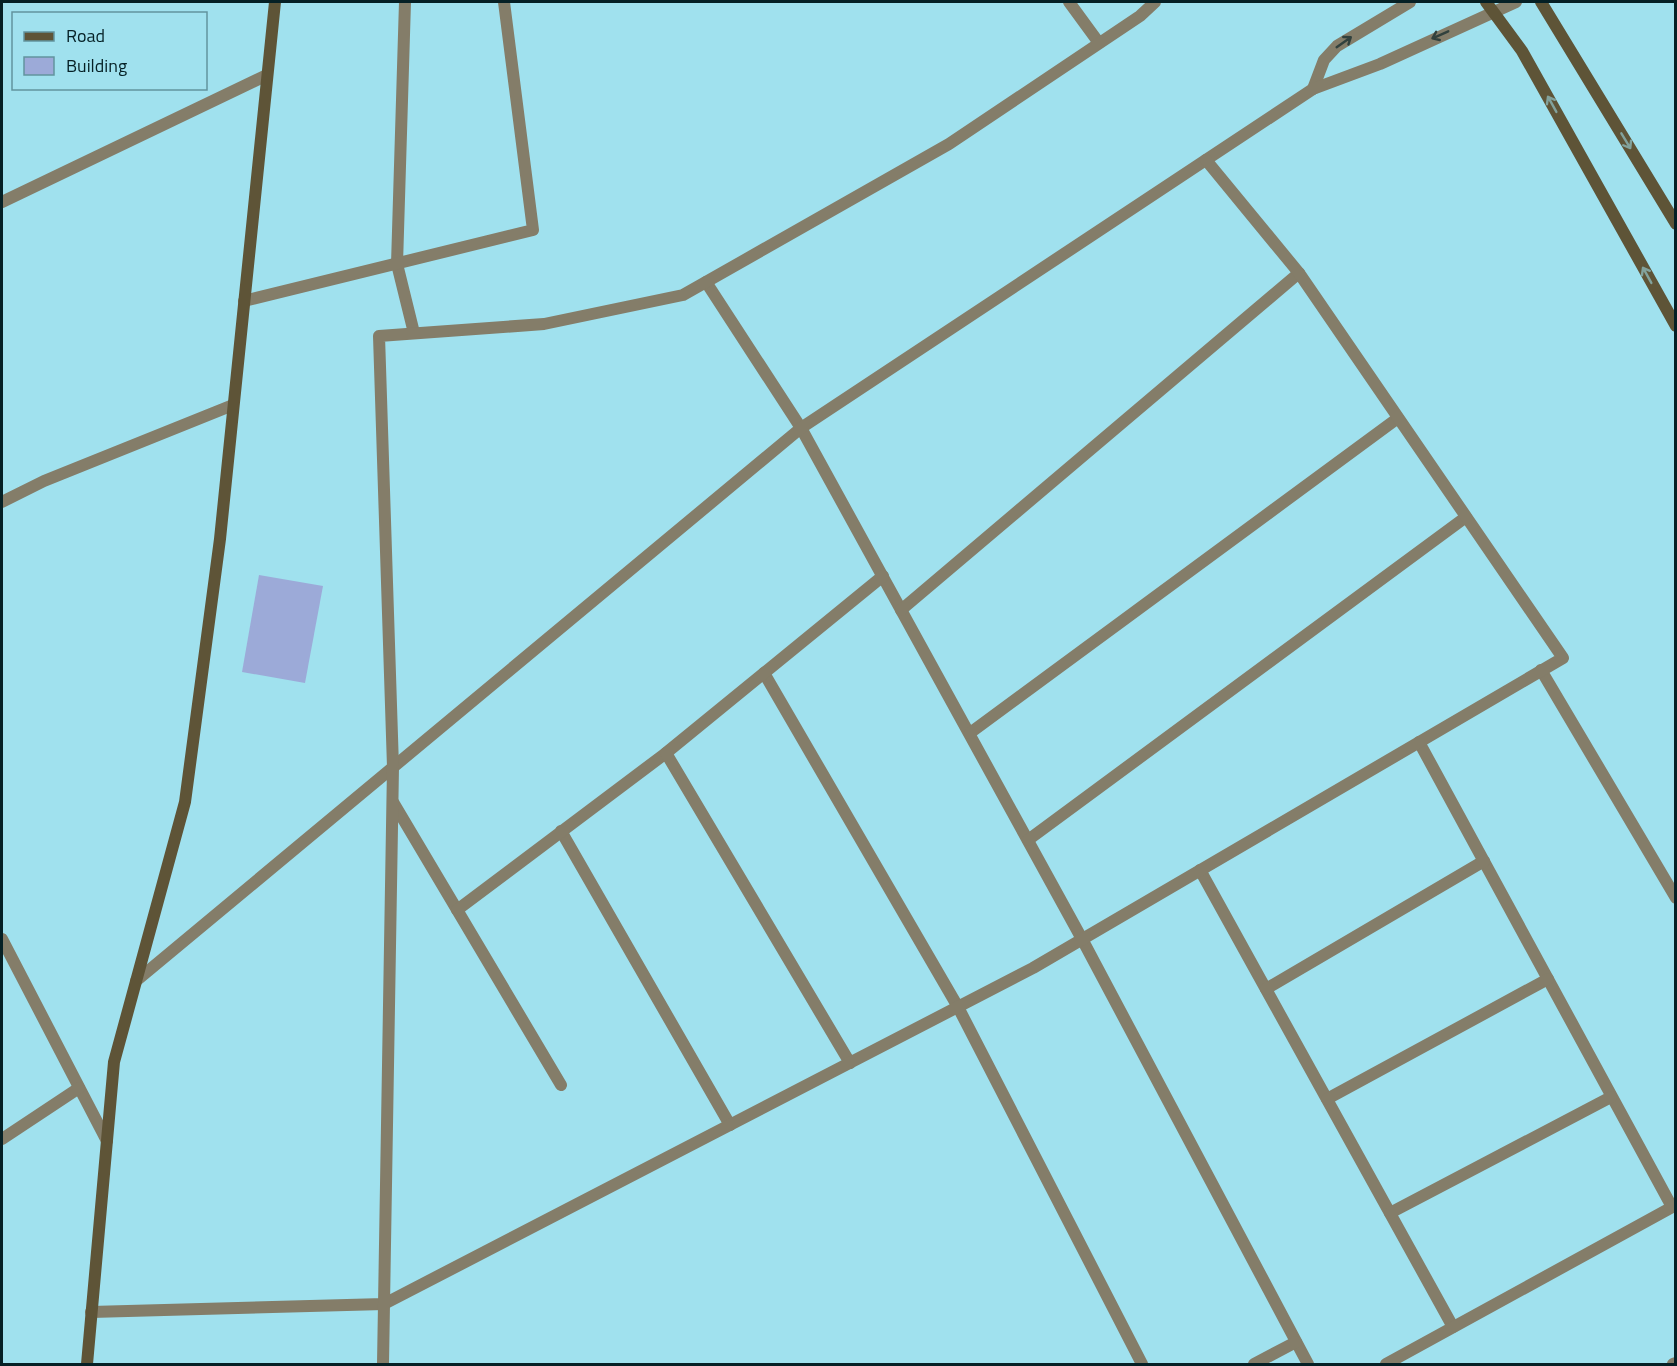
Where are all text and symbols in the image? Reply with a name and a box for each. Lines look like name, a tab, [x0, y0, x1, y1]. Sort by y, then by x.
legend	[12, 12, 207, 90]
text: Road	[66, 22, 105, 49]
one-way arrow	[1431, 30, 1449, 42]
one-way arrow	[1336, 36, 1352, 48]
text: Building	[66, 52, 127, 79]
one-way arrow	[1546, 96, 1557, 114]
one-way arrow	[1620, 132, 1632, 149]
one-way arrow	[1641, 267, 1653, 284]

